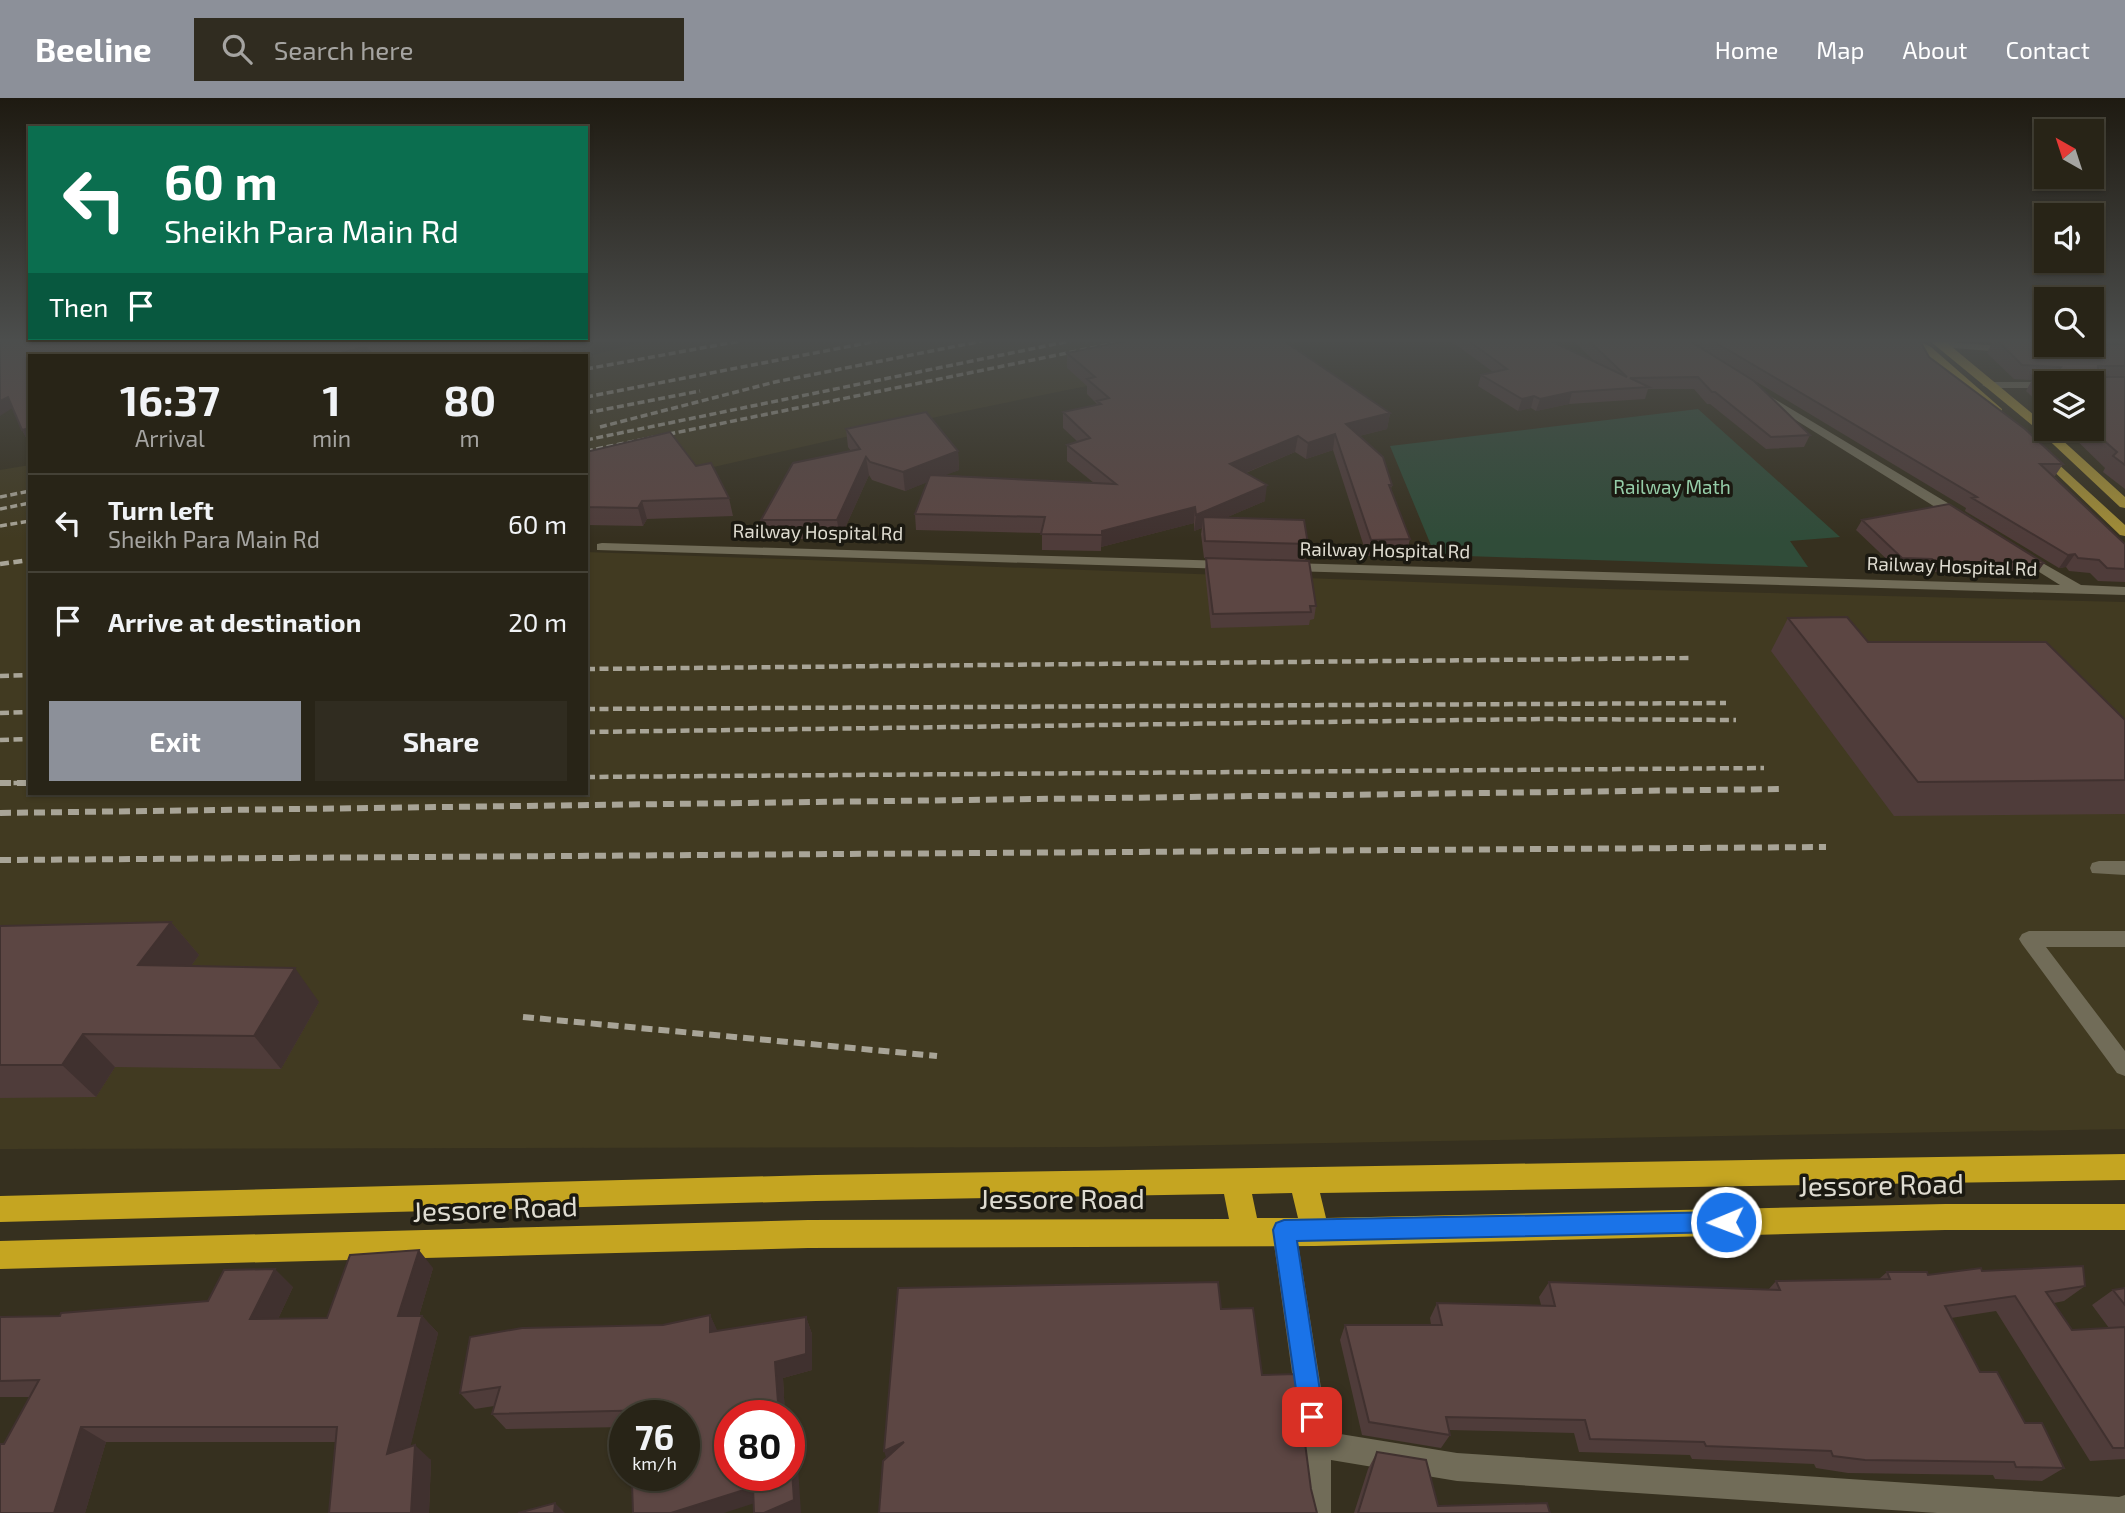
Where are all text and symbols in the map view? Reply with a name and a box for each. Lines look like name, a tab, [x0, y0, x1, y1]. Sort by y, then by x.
search box	[194, 18, 684, 81]
text: Beeline	[35, 29, 152, 69]
icon: search	[218, 30, 256, 68]
text: Search here	[274, 34, 413, 65]
text: Home	[1715, 35, 1778, 64]
text: Map	[1816, 35, 1864, 64]
text: About	[1902, 35, 1968, 64]
text: Contact	[2006, 35, 2090, 64]
north arrow	[2034, 119, 2104, 189]
map controls	[2034, 119, 2104, 441]
text: 60 m	[164, 151, 278, 210]
icon: left	[49, 154, 140, 245]
button: sound	[2034, 203, 2104, 273]
text: Sheikh Para Main Rd	[164, 211, 459, 249]
icon: arrive	[122, 287, 160, 325]
button: search	[2034, 287, 2104, 357]
text: Then	[49, 291, 108, 322]
button: layers	[2034, 371, 2104, 441]
text: 16:37	[120, 374, 220, 424]
text: 1	[322, 374, 341, 424]
text: 80	[443, 374, 496, 424]
text: Arrival	[135, 424, 205, 452]
text: min	[312, 424, 351, 452]
text: m	[459, 424, 480, 452]
park label: Railway Math	[1613, 475, 1731, 498]
text: Turn left	[108, 494, 214, 525]
icon: left	[49, 504, 87, 542]
text: 60 m	[508, 508, 567, 539]
street label: Railway Hospital Rd	[732, 519, 904, 544]
text: Sheikh Para Main Rd	[108, 525, 320, 553]
street label: Railway Hospital Rd	[1299, 537, 1471, 562]
street label: Railway Hospital Rd	[1866, 551, 2038, 580]
icon: arrive	[49, 602, 87, 640]
text: Arrive at destination	[108, 606, 361, 637]
text: 20 m	[508, 606, 567, 637]
button: Exit	[49, 701, 301, 781]
button: Share	[315, 701, 567, 781]
street label: Jessore Road	[1798, 1166, 1964, 1202]
street label: Jessore Road	[979, 1181, 1145, 1215]
position arrow	[1689, 1185, 1763, 1259]
street label: Jessore Road	[412, 1188, 578, 1228]
pin	[1282, 1387, 1342, 1447]
icon: arrive	[1293, 1398, 1331, 1436]
speed limit sign: 80	[714, 1400, 805, 1491]
text: 76	[635, 1415, 674, 1457]
text: km/h	[632, 1452, 677, 1474]

